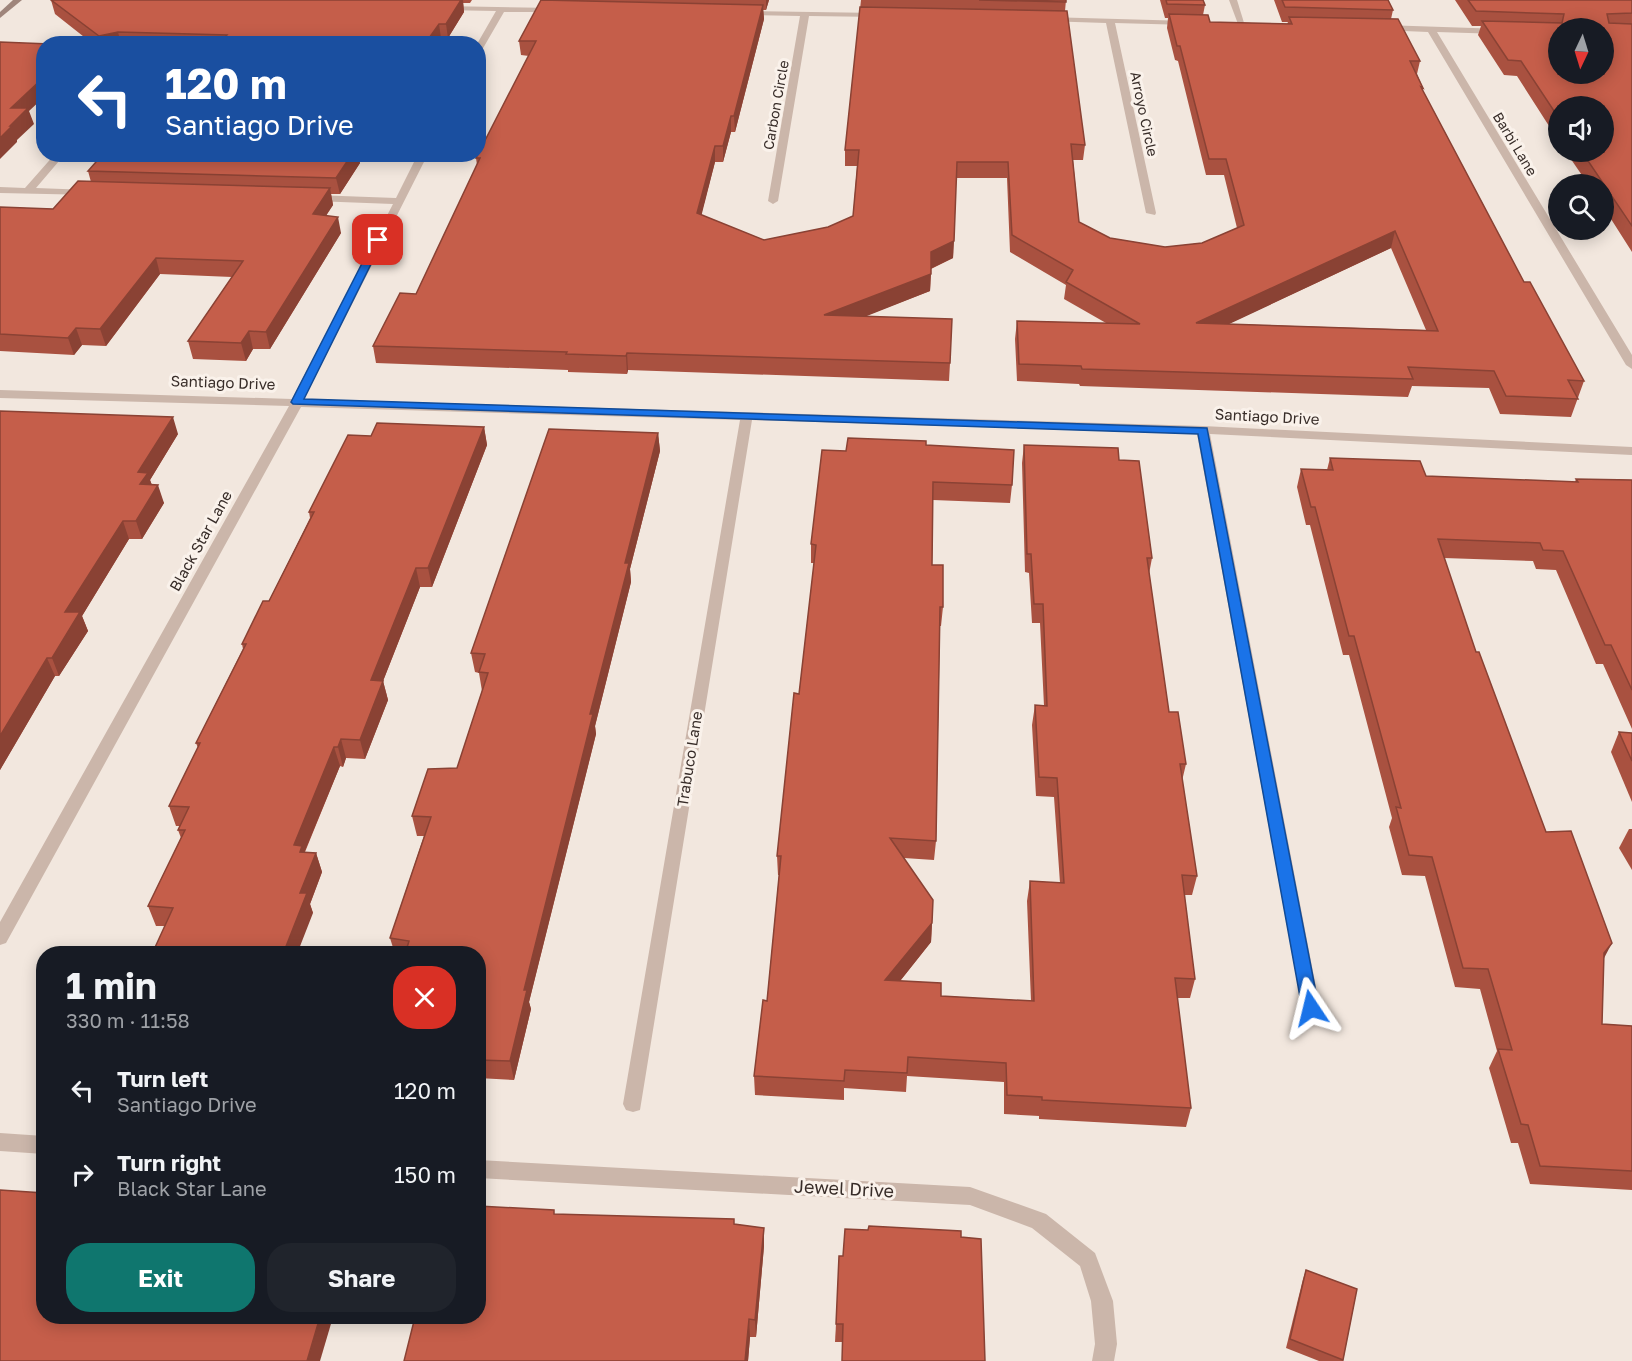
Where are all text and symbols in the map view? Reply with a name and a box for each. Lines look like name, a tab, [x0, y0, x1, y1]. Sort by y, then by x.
north arrow	[1548, 18, 1614, 84]
map controls	[1548, 18, 1614, 240]
text: 120 m	[165, 58, 287, 108]
street label: Carbon Circle	[759, 59, 792, 151]
icon: left	[66, 60, 144, 138]
street label: Arroyo Circle	[1127, 70, 1162, 158]
button: sound	[1548, 96, 1614, 162]
text: Santiago Drive	[165, 109, 354, 141]
street label: Barbi Lane	[1490, 109, 1541, 179]
button: search	[1548, 174, 1614, 240]
pin	[352, 214, 403, 265]
icon: arrive	[361, 223, 394, 256]
street label: Santiago Drive	[170, 371, 276, 393]
street label: Santiago Drive	[1214, 404, 1320, 428]
street label: Black Star Lane	[165, 487, 235, 594]
street label: Trabuco Lane	[673, 710, 705, 808]
text: 1 min	[66, 964, 157, 1007]
button: close	[393, 966, 456, 1029]
position arrow	[1279, 976, 1343, 1040]
text: 330 m · 11:58	[66, 1008, 190, 1032]
text: Turn left	[117, 1065, 208, 1092]
icon: left	[66, 1074, 99, 1107]
text: 120 m	[394, 1077, 456, 1104]
text: Santiago Drive	[117, 1092, 257, 1116]
text: Turn right	[117, 1149, 221, 1176]
icon: right	[66, 1158, 99, 1191]
text: 150 m	[394, 1161, 456, 1188]
street label: Jewel Drive	[794, 1174, 895, 1202]
text: Black Star Lane	[117, 1176, 267, 1200]
button: Exit	[66, 1243, 255, 1312]
button: Share	[267, 1243, 456, 1312]

